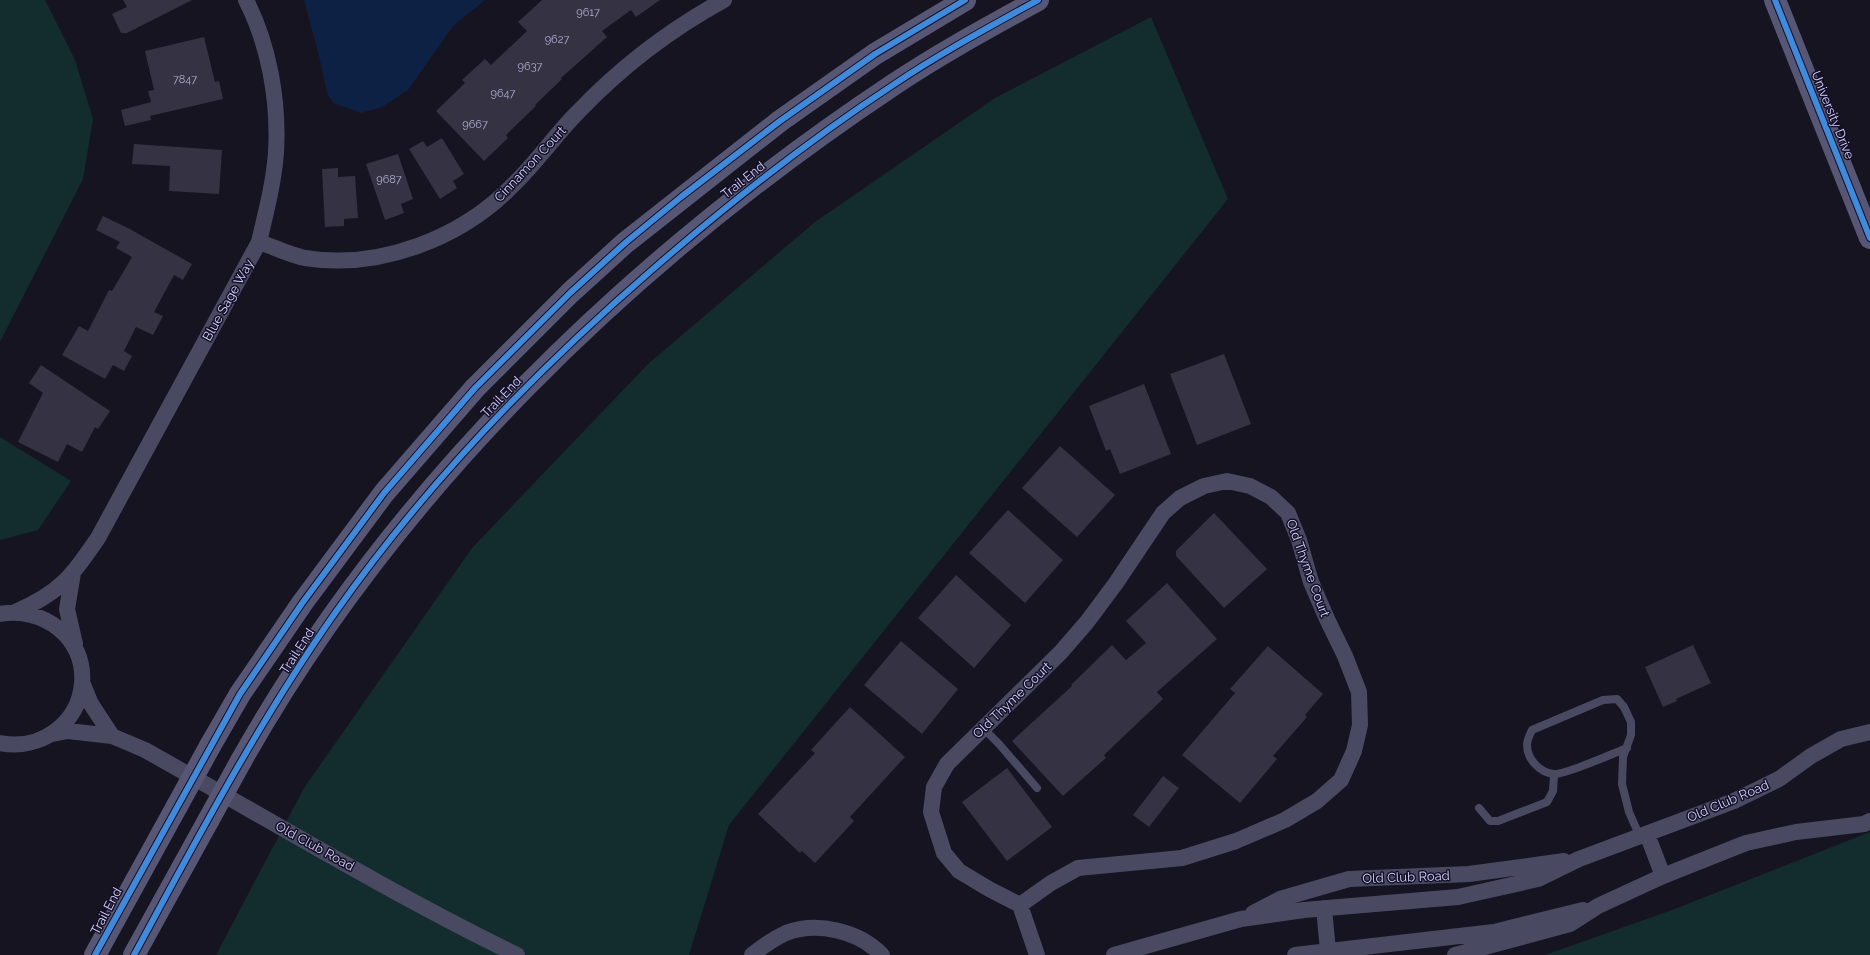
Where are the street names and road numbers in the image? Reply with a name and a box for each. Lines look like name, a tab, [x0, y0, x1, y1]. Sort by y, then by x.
street label: University Drive	[1809, 69, 1858, 162]
street label: Cinnamon Court	[491, 123, 569, 205]
street label: Trail End	[718, 158, 768, 202]
street label: Blue Sage Way	[199, 256, 257, 344]
street label: Trail End	[478, 373, 524, 421]
street label: Old Thyme Court	[1283, 517, 1333, 620]
street label: Trail End	[277, 625, 317, 677]
street label: Old Thyme Court	[970, 658, 1055, 741]
street label: Old Club Road	[1685, 777, 1771, 825]
street label: Old Club Road	[273, 818, 357, 874]
street label: Old Club Road	[1362, 868, 1450, 886]
street label: Trail End	[87, 885, 125, 937]

